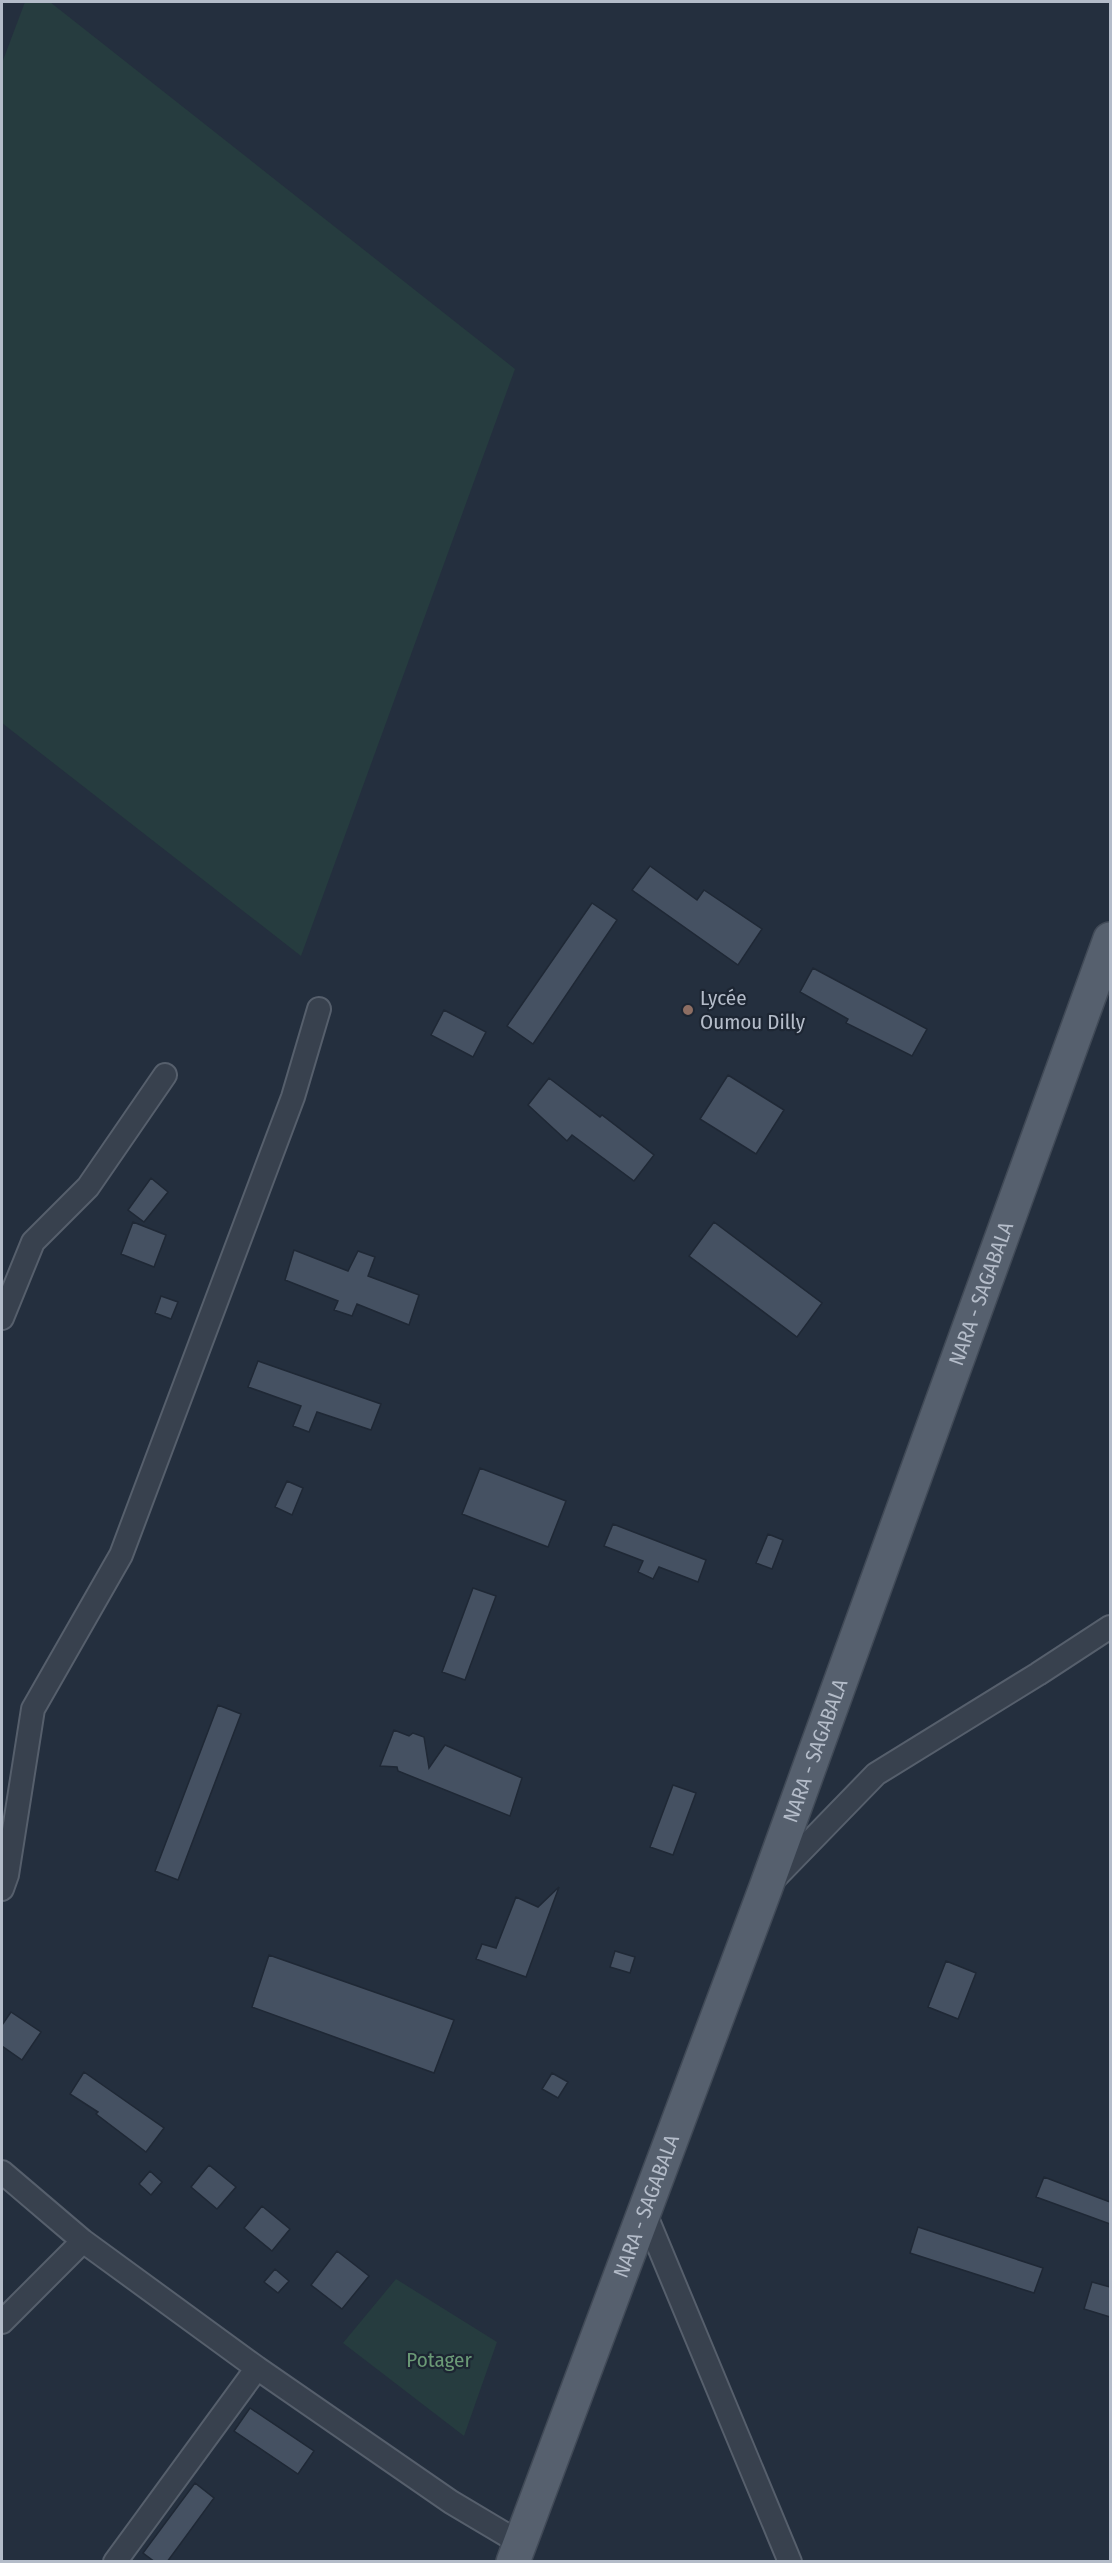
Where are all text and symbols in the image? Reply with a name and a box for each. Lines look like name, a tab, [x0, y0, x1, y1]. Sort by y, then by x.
place label: Lycée Oumou Dilly	[700, 985, 806, 1035]
marker: Lycée Oumou Dilly	[681, 1003, 695, 1017]
street label: NARA - SAGABALA	[943, 1218, 1019, 1369]
street label: NARA - SAGABALA	[778, 1675, 853, 1826]
street label: NARA - SAGABALA	[608, 2131, 685, 2281]
park label: Potager	[406, 2347, 472, 2373]

